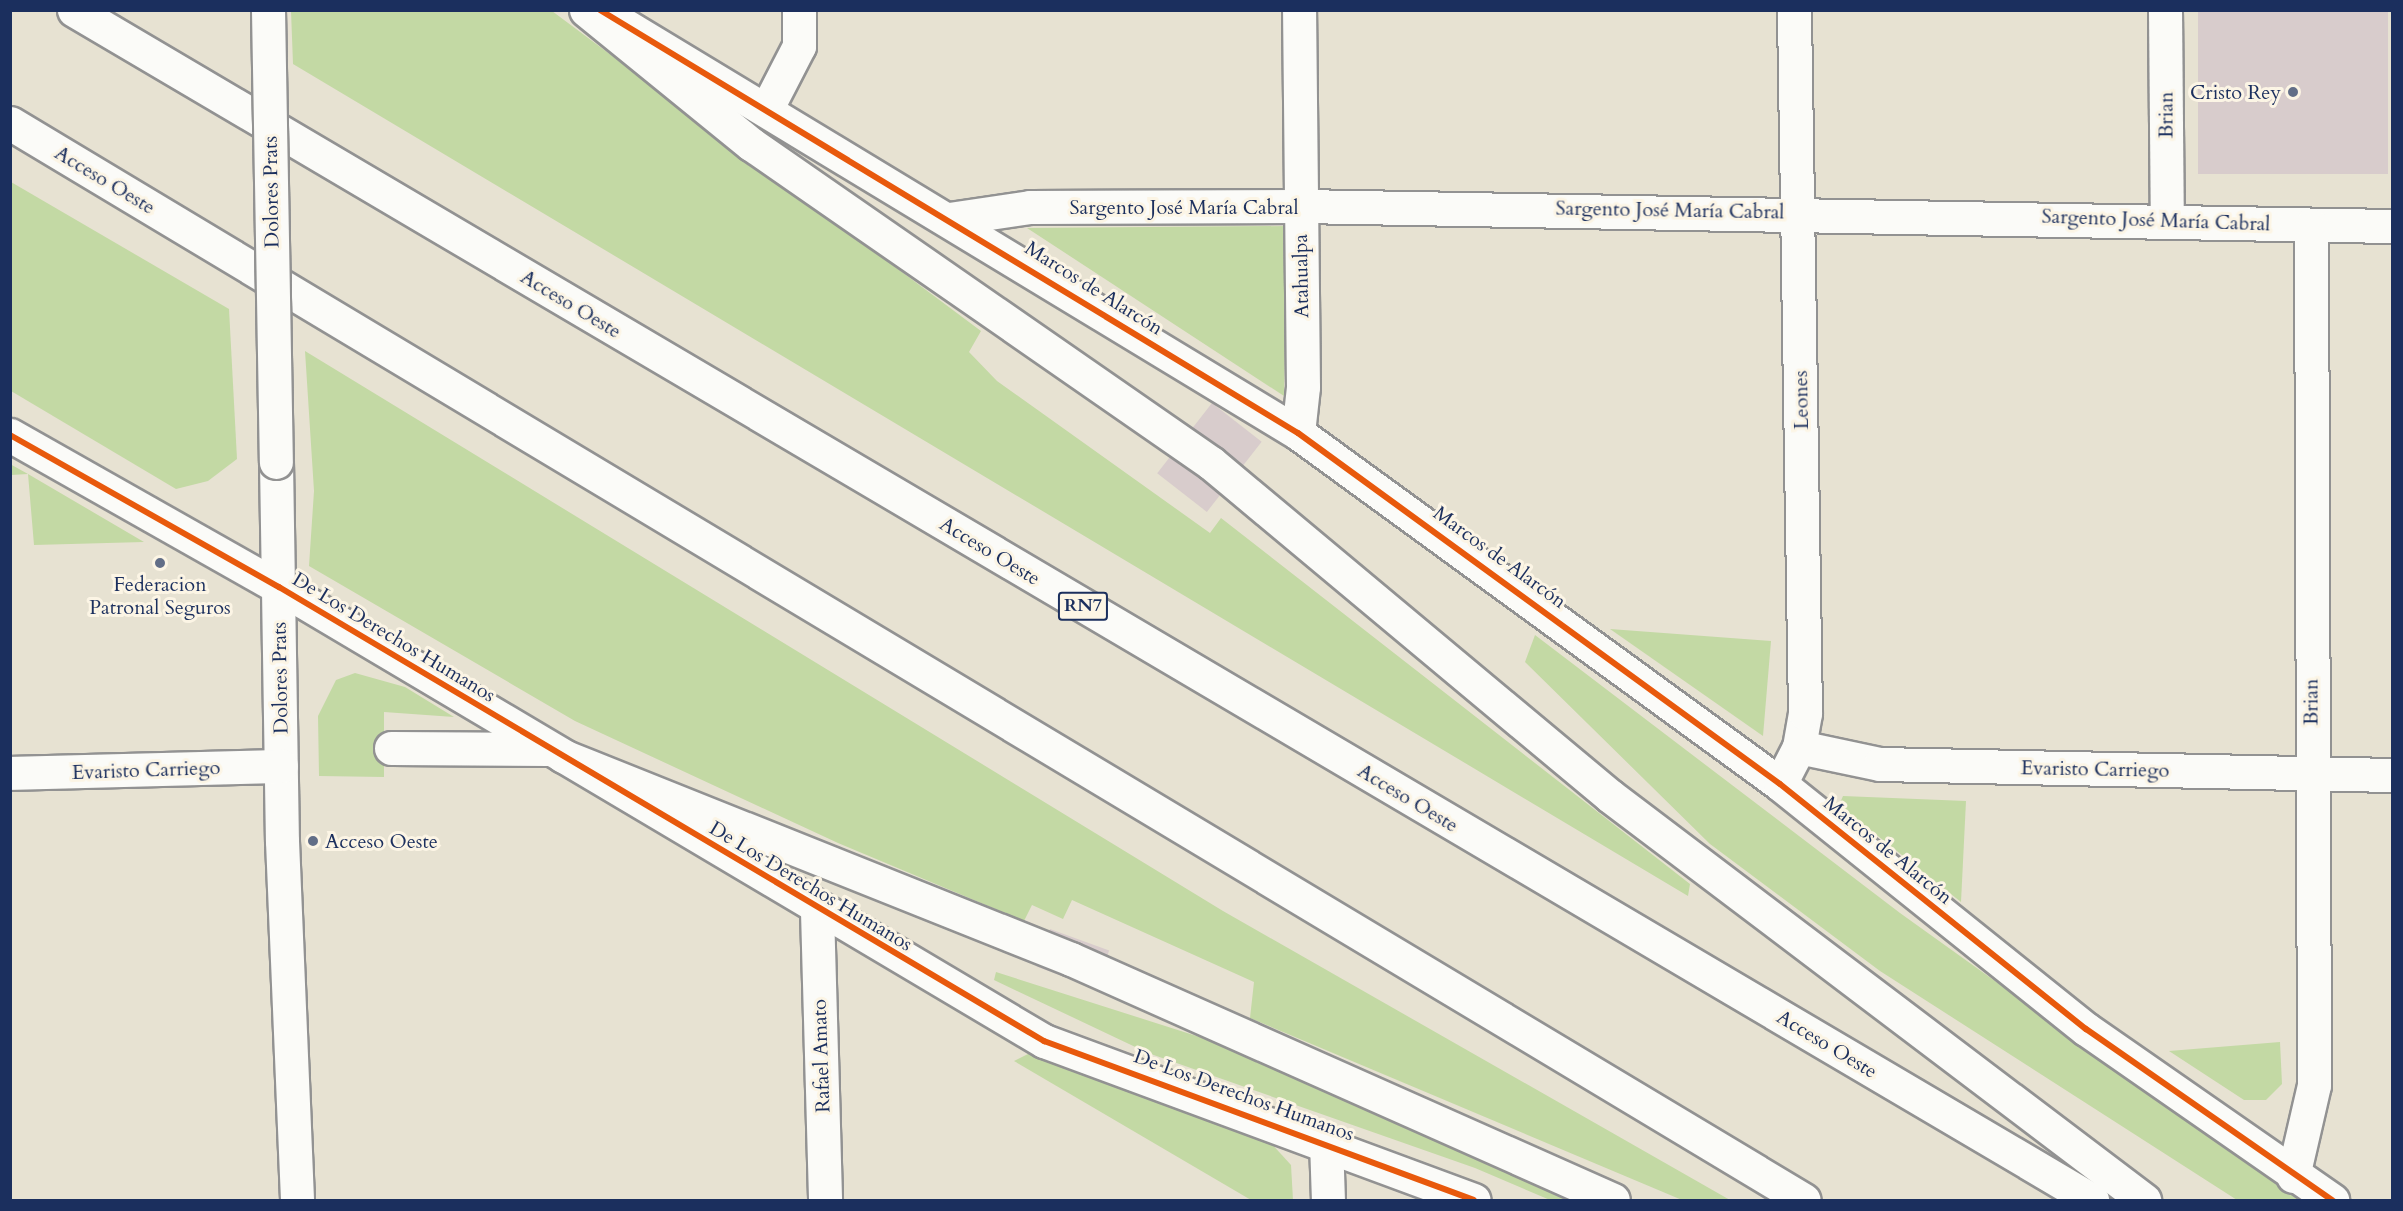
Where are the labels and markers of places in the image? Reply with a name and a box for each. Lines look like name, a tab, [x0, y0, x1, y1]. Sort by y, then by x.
place label: Cristo Rey	[2190, 80, 2281, 104]
marker: Cristo Rey	[2286, 85, 2300, 99]
marker: Federacion Patronal Seguros	[153, 556, 167, 570]
place label: Federacion Patronal Seguros	[89, 572, 231, 619]
place label: Acceso Oeste	[325, 829, 438, 853]
marker: Acceso Oeste	[306, 834, 320, 848]

